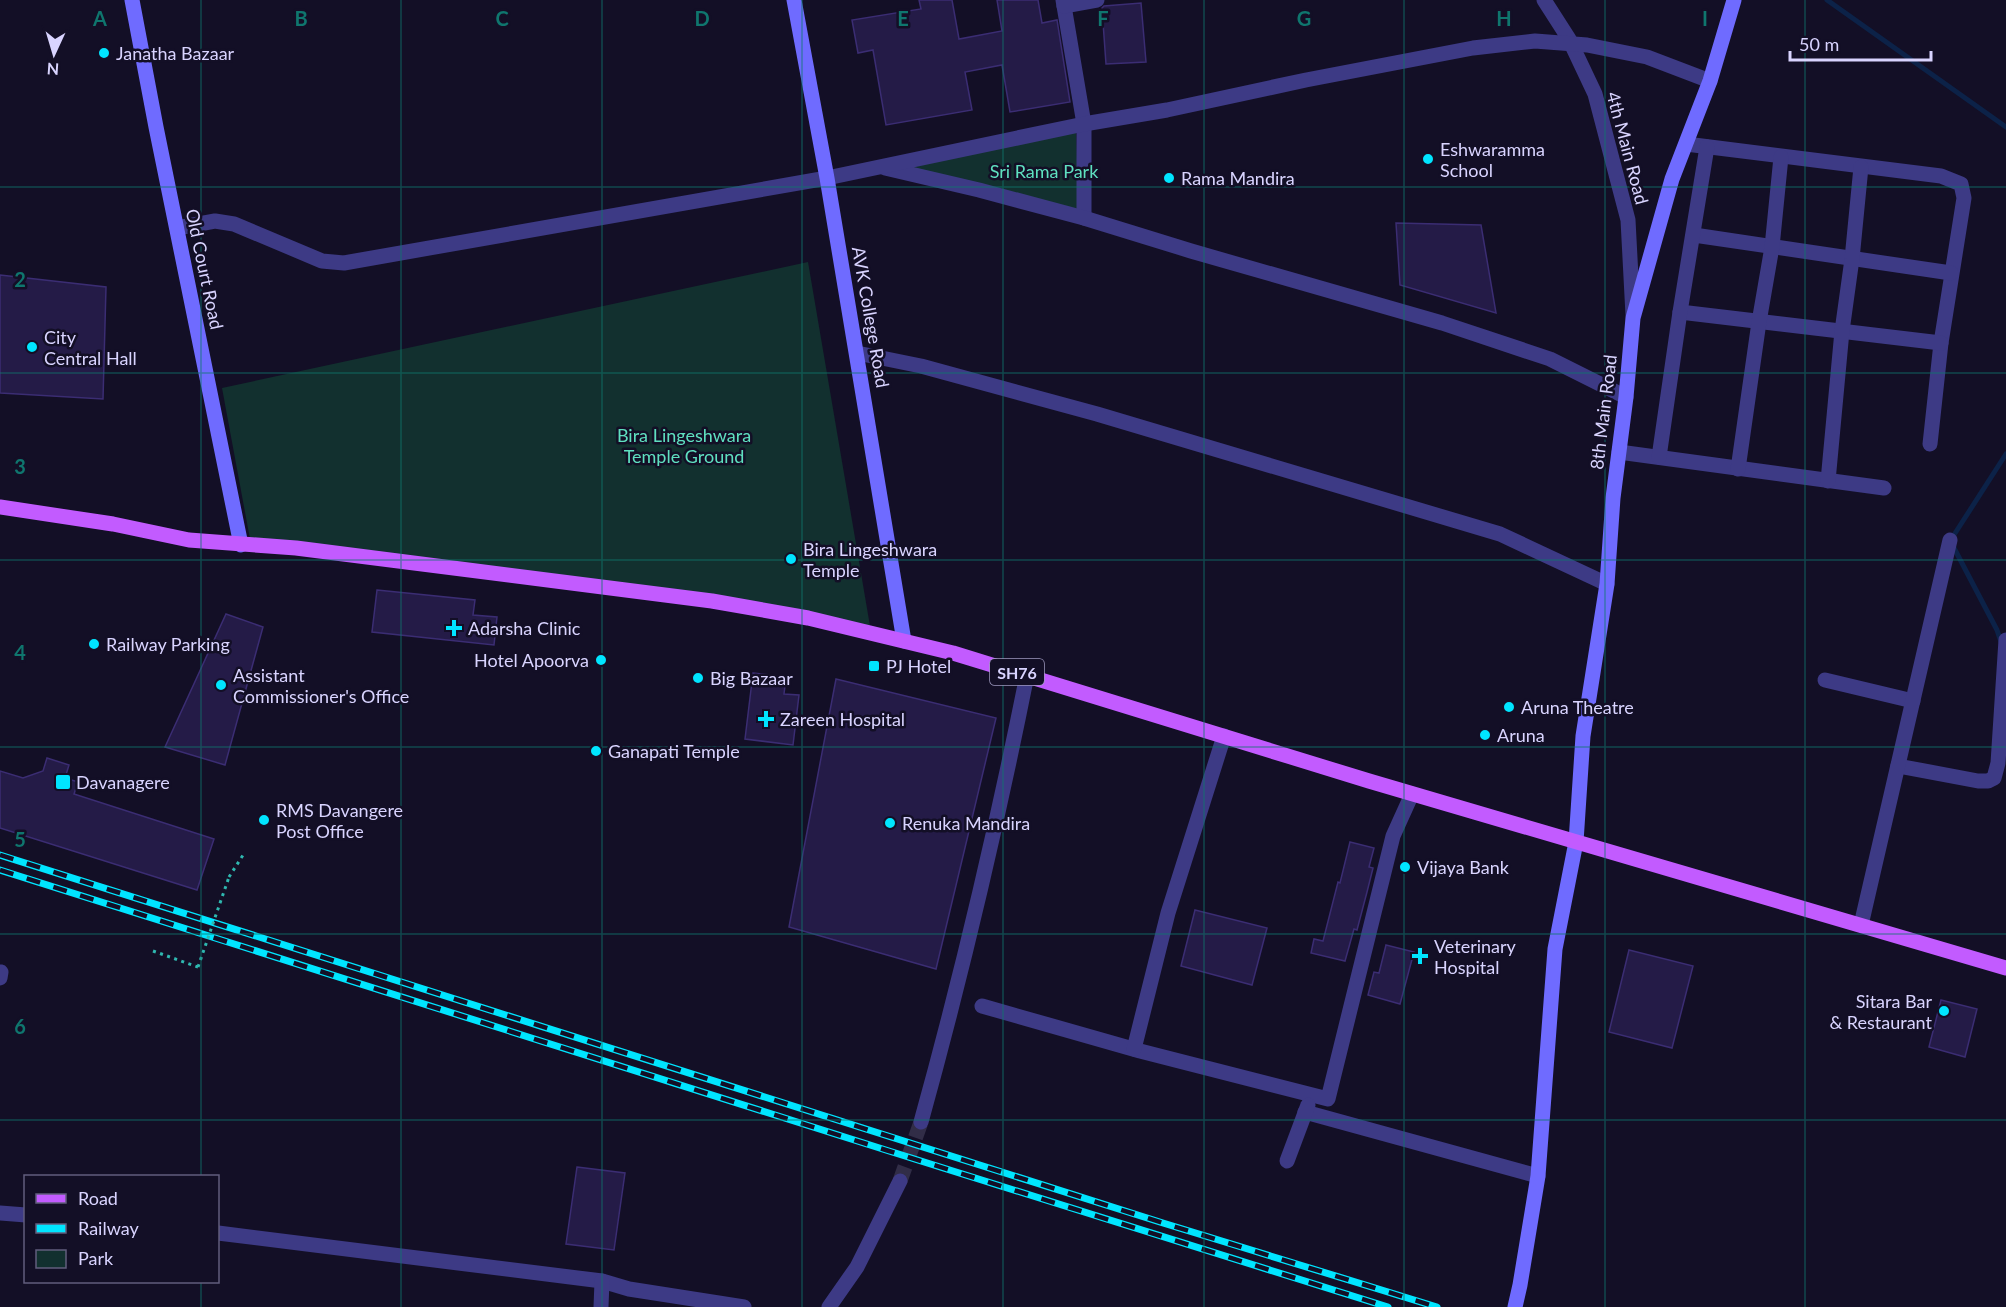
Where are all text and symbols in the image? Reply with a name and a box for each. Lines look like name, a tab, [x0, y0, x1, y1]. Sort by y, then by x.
text: A	[92, 6, 107, 30]
text: B	[294, 6, 308, 30]
text: C	[495, 6, 509, 30]
text: D	[694, 6, 710, 30]
text: E	[897, 6, 909, 30]
text: F	[1097, 6, 1109, 30]
text: G	[1297, 6, 1311, 30]
text: H	[1496, 6, 1512, 30]
text: I	[1702, 6, 1708, 30]
north arrow	[24, 24, 84, 84]
scale bar	[1790, 24, 1931, 62]
text: 50 m	[1799, 33, 1839, 55]
place label: Janatha Bazaar	[116, 42, 235, 64]
marker: Janatha Bazaar	[97, 46, 111, 60]
text: N	[46, 60, 60, 79]
street label: 4th Main Road	[1602, 89, 1654, 207]
place label: Eshwaramma School	[1440, 138, 1545, 181]
marker: Eshwaramma School	[1421, 152, 1435, 166]
park label: Sri Rama Park	[990, 160, 1099, 182]
place label: Rama Mandira	[1181, 167, 1295, 189]
marker: Rama Mandira	[1162, 171, 1176, 185]
street label: Old Court Road	[181, 207, 229, 331]
street label: AVK College Road	[848, 245, 894, 389]
text: 2	[14, 267, 26, 291]
place label: City Central Hall	[44, 326, 137, 369]
marker: City Central Hall	[25, 340, 39, 354]
street label: 8th Main Road	[1585, 353, 1621, 471]
park label: Bira Lingeshwara Temple Ground	[617, 424, 751, 467]
text: 3	[14, 454, 26, 478]
place label: Bira Lingeshwara Temple	[803, 538, 937, 581]
marker: Bira Lingeshwara Temple	[784, 552, 798, 566]
place label: Adarsha Clinic	[468, 617, 581, 639]
marker: Adarsha Clinic	[445, 619, 463, 637]
place label: Railway Parking	[106, 633, 230, 655]
marker: Railway Parking	[87, 637, 101, 651]
text: 4	[14, 640, 26, 664]
place label: Hotel Apoorva	[474, 649, 589, 671]
marker: Hotel Apoorva	[594, 653, 608, 667]
place label: PJ Hotel	[886, 655, 951, 677]
marker: PJ Hotel	[867, 659, 881, 673]
road number: SH76	[990, 659, 1044, 685]
place label: Assistant Commissioner's Office	[233, 664, 409, 707]
place label: Big Bazaar	[710, 667, 793, 689]
marker: Big Bazaar	[691, 671, 705, 685]
marker: Assistant Commissioner's Office	[214, 678, 228, 692]
place label: Aruna Theatre	[1521, 696, 1634, 718]
marker: Aruna Theatre	[1502, 700, 1516, 714]
place label: Zareen Hospital	[780, 708, 905, 730]
marker: Zareen Hospital	[757, 710, 775, 728]
place label: Aruna	[1497, 724, 1545, 746]
marker: Aruna	[1478, 728, 1492, 742]
place label: Ganapati Temple	[608, 740, 740, 762]
marker: Ganapati Temple	[589, 744, 603, 758]
place label: Davanagere	[76, 771, 170, 793]
marker: Davanagere	[54, 773, 72, 791]
place label: RMS Davangere Post Office	[276, 799, 403, 842]
place label: Renuka Mandira	[902, 812, 1030, 834]
marker: RMS Davangere Post Office	[257, 813, 271, 827]
marker: Renuka Mandira	[883, 816, 897, 830]
text: 5	[14, 827, 26, 851]
place label: Vijaya Bank	[1417, 856, 1510, 878]
marker: Vijaya Bank	[1398, 860, 1412, 874]
place label: Veterinary Hospital	[1434, 935, 1517, 978]
marker: Veterinary Hospital	[1411, 947, 1429, 965]
place label: Sitara Bar & Restaurant	[1829, 990, 1933, 1033]
marker: Sitara Bar & Restaurant	[1937, 1004, 1951, 1018]
text: 6	[14, 1014, 26, 1038]
legend	[24, 1175, 219, 1283]
text: Road	[78, 1187, 118, 1209]
text: Railway	[78, 1217, 139, 1239]
text: Park	[78, 1247, 114, 1269]

